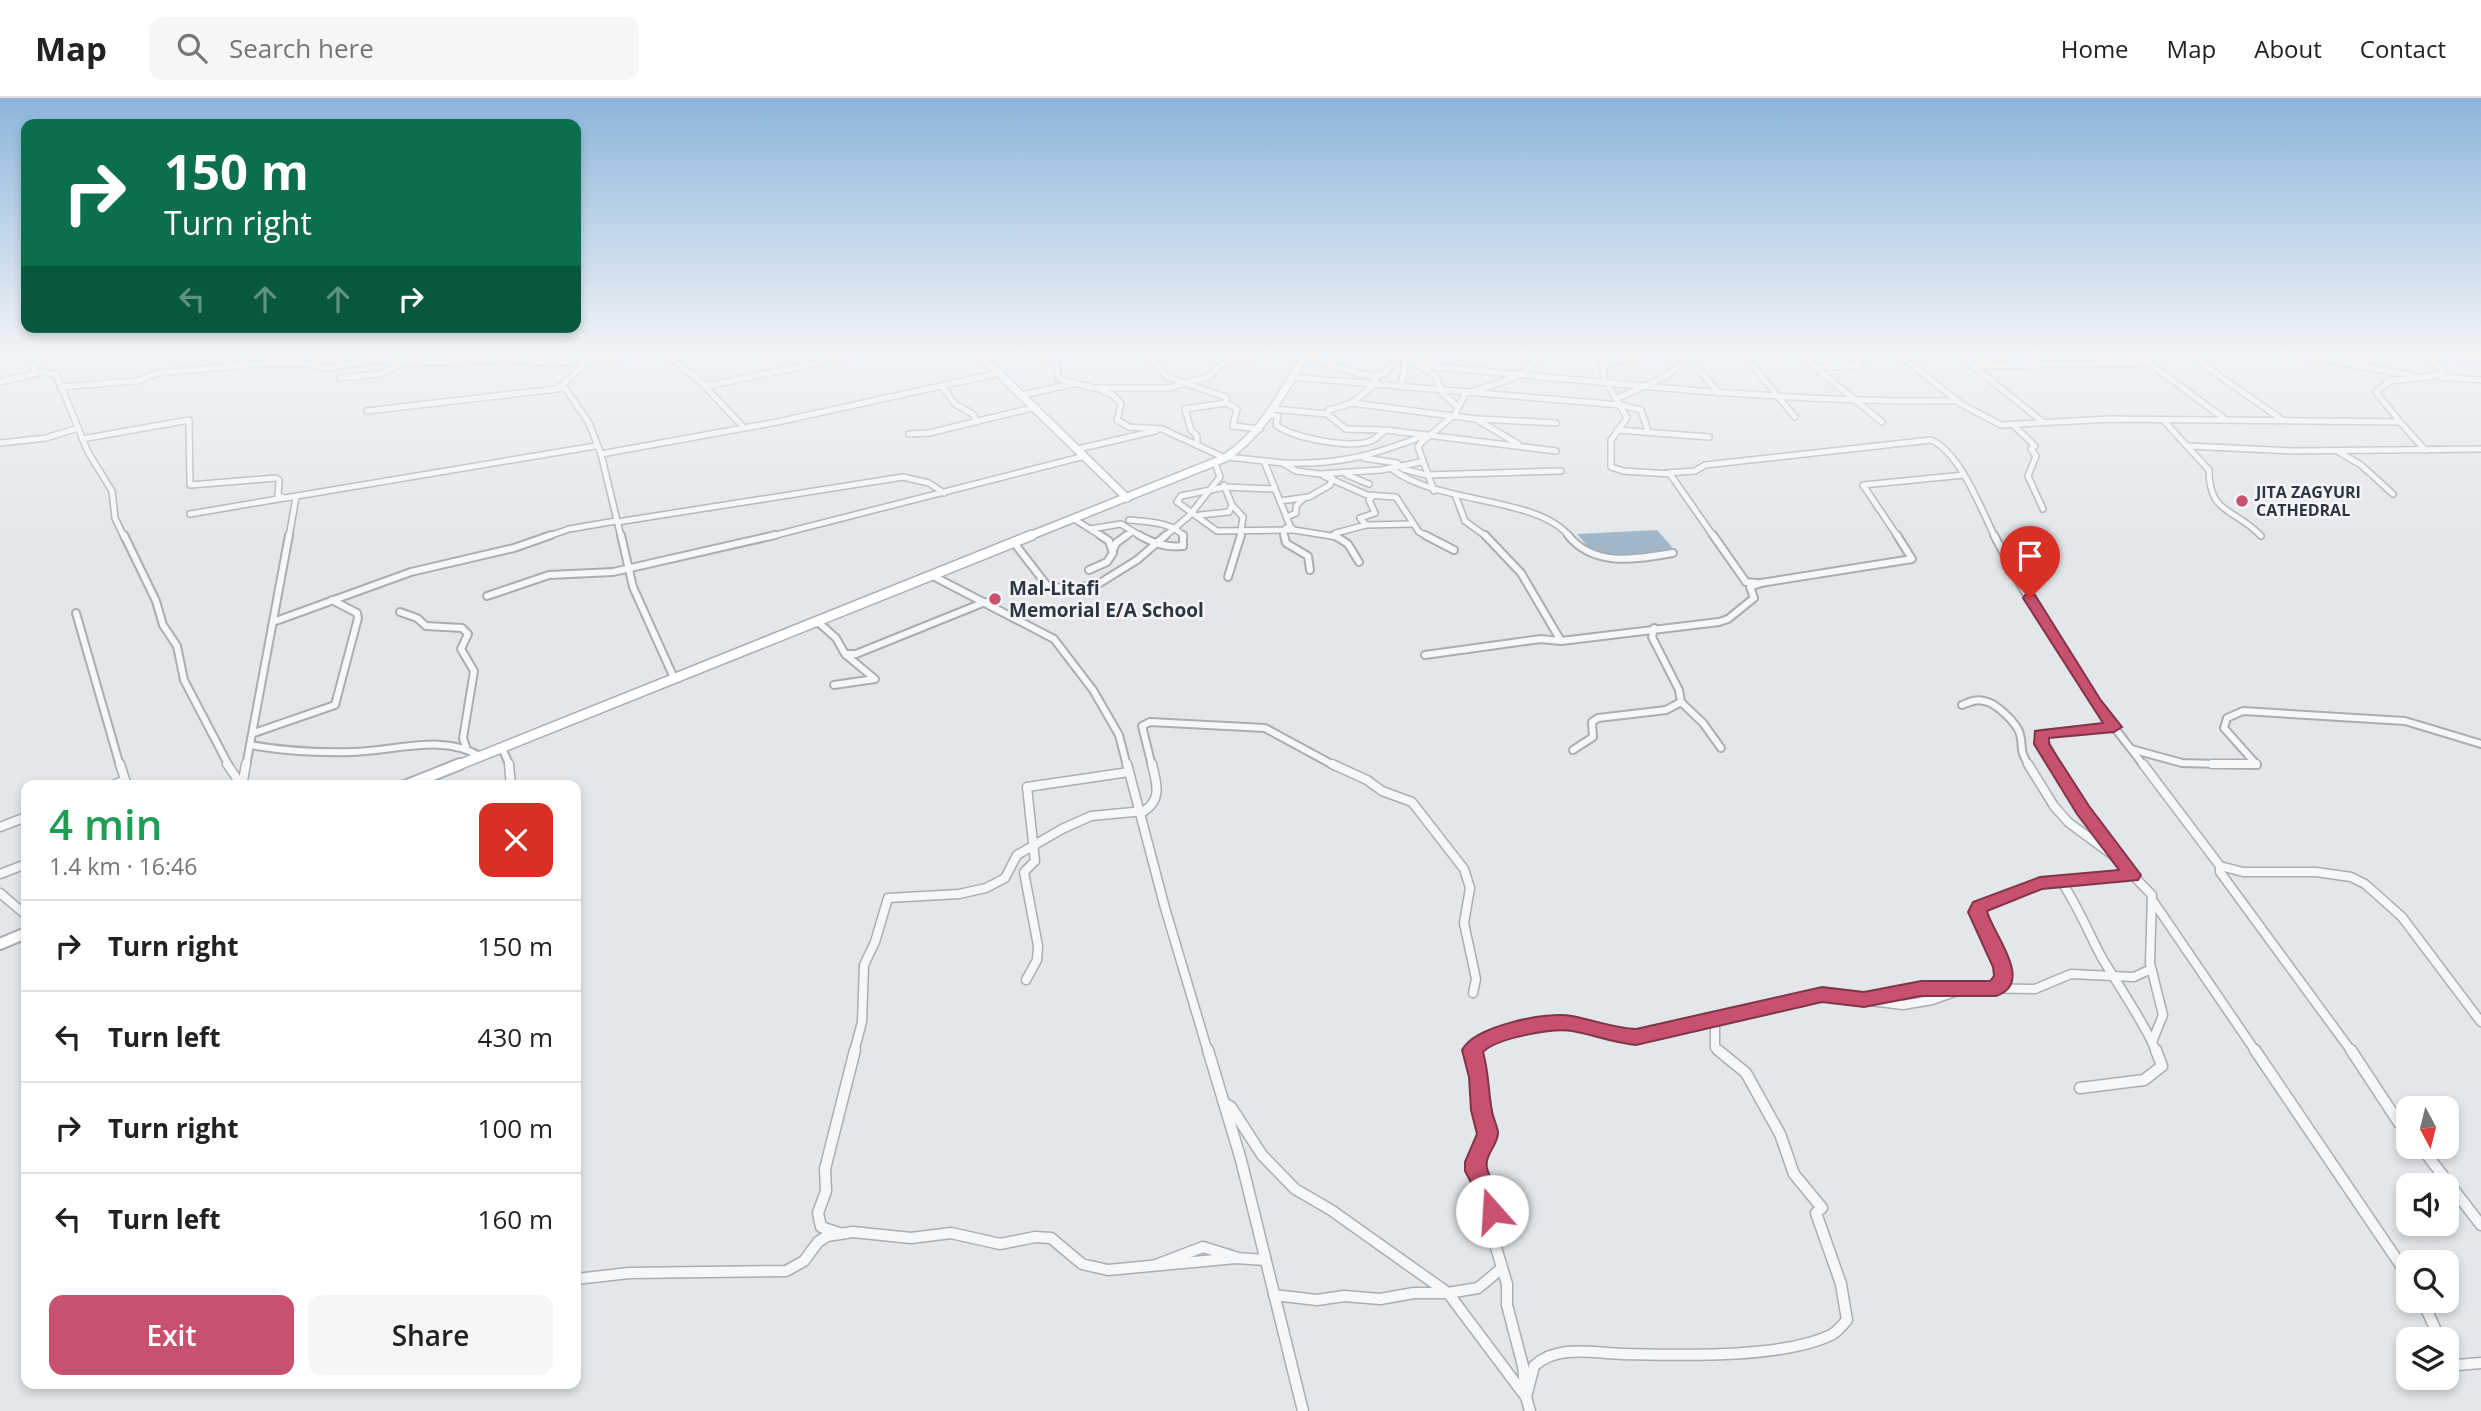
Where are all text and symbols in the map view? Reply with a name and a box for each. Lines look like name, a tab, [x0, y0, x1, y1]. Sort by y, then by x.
search box	[149, 17, 639, 80]
text: Map	[35, 26, 107, 71]
icon: search	[173, 29, 211, 67]
text: Search here	[229, 30, 374, 66]
text: Home	[2061, 32, 2129, 65]
text: Map	[2167, 32, 2216, 65]
text: About	[2254, 32, 2322, 65]
text: Contact	[2360, 32, 2446, 65]
text: 150 m	[164, 138, 309, 204]
icon: right	[49, 147, 140, 238]
text: Turn right	[164, 201, 312, 244]
icon: left	[173, 280, 211, 318]
icon: ahead	[246, 280, 284, 318]
icon: ahead	[319, 280, 357, 318]
icon: right	[392, 280, 430, 318]
place label: JITA ZAGYURI CATHEDRAL	[2254, 481, 2361, 521]
marker: JITA ZAGYURI CATHEDRAL	[2234, 493, 2250, 509]
pin	[2000, 526, 2060, 598]
icon: arrive	[2011, 537, 2049, 575]
place label: Mal-Litafi Memorial E/A School	[1009, 575, 1204, 623]
marker: Mal-Litafi Memorial E/A School	[987, 591, 1003, 607]
text: 4 min	[49, 795, 162, 852]
button: close	[479, 803, 553, 877]
text: 1.4 km · 16:46	[49, 850, 197, 882]
icon: right	[49, 927, 87, 965]
text: Turn right	[108, 928, 239, 964]
text: 150 m	[478, 928, 553, 964]
icon: left	[49, 1018, 87, 1056]
text: Turn left	[108, 1019, 220, 1055]
text: 430 m	[478, 1019, 553, 1055]
north arrow	[2396, 1096, 2459, 1158]
map controls	[2396, 1096, 2459, 1390]
icon: right	[49, 1109, 87, 1147]
text: Turn right	[108, 1110, 239, 1146]
text: 100 m	[478, 1110, 553, 1146]
button: sound	[2396, 1173, 2459, 1236]
position arrow	[1455, 1174, 1529, 1248]
icon: left	[49, 1200, 87, 1238]
text: Turn left	[108, 1201, 220, 1237]
text: 160 m	[478, 1201, 553, 1237]
button: search	[2396, 1250, 2459, 1313]
button: Exit	[49, 1295, 294, 1375]
button: Share	[308, 1295, 553, 1375]
button: layers	[2396, 1327, 2459, 1390]

